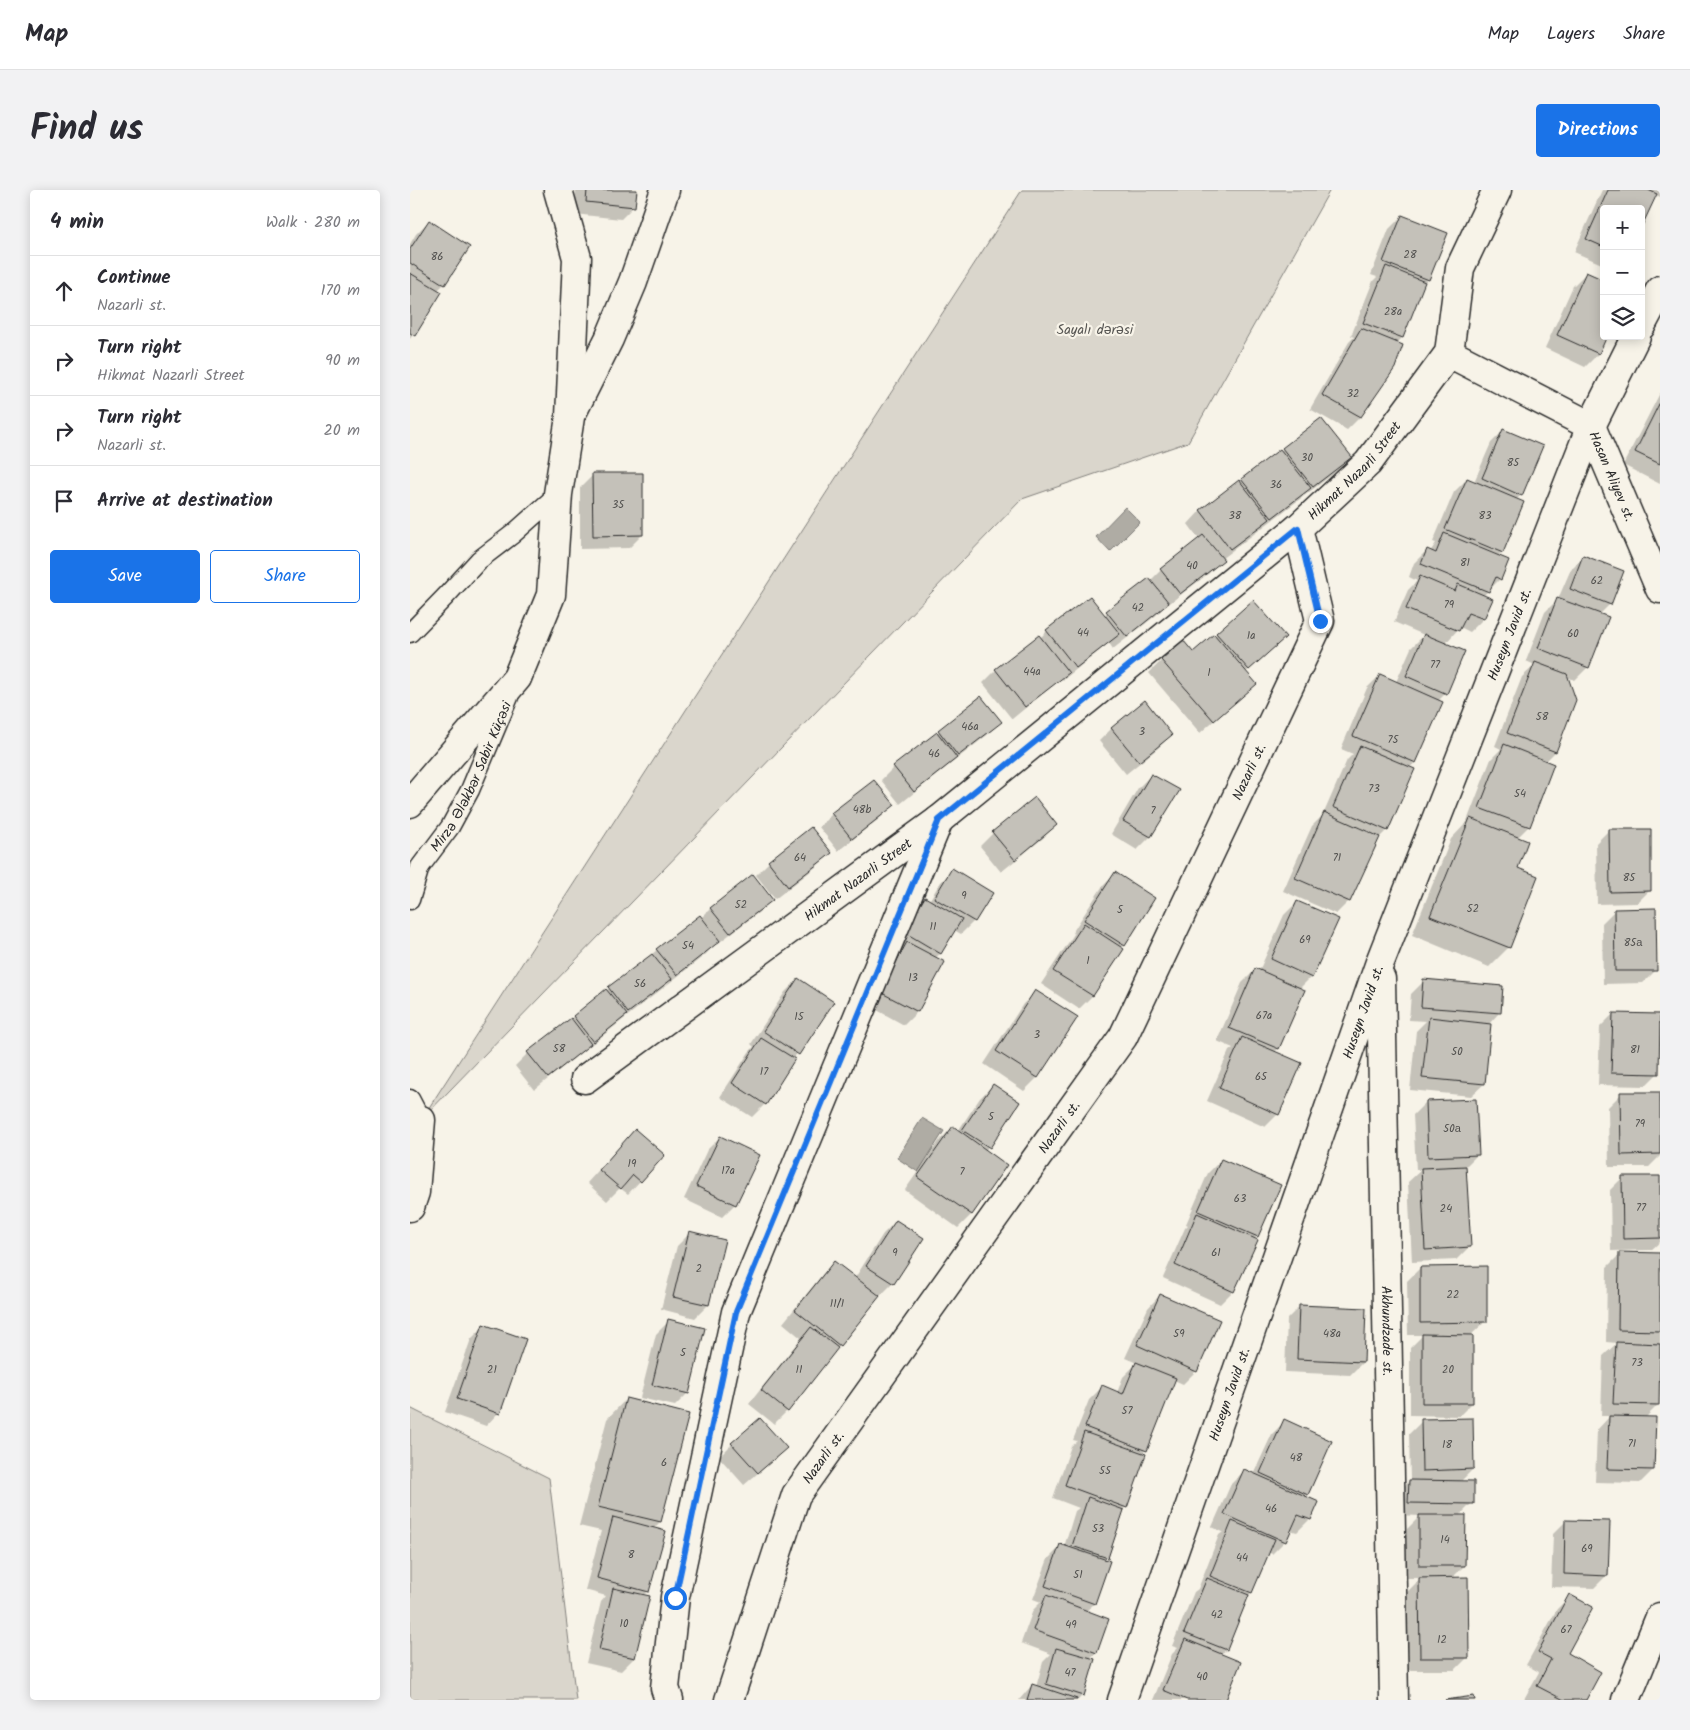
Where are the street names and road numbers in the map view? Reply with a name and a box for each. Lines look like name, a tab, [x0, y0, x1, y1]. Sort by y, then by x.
street label: Hikmat Nazarli Street	[1303, 416, 1408, 526]
street label: Hasan Aliyev st.	[1582, 428, 1640, 525]
street label: Huseyn Javid st.	[1482, 585, 1538, 684]
street label: Mirzə Ələkbər Sabir Küçəsi	[425, 698, 518, 857]
street label: Nazarli st.	[1227, 740, 1272, 804]
street label: Hikmat Nazarli Street	[800, 833, 918, 927]
street label: Huseyn Javid st.	[1337, 962, 1390, 1062]
street label: Nazarli st.	[1033, 1096, 1086, 1158]
street label: Akhundzade st.	[1375, 1286, 1398, 1376]
street label: Huseyn Javid st.	[1203, 1345, 1256, 1444]
street label: Nazarli st.	[797, 1427, 850, 1489]

